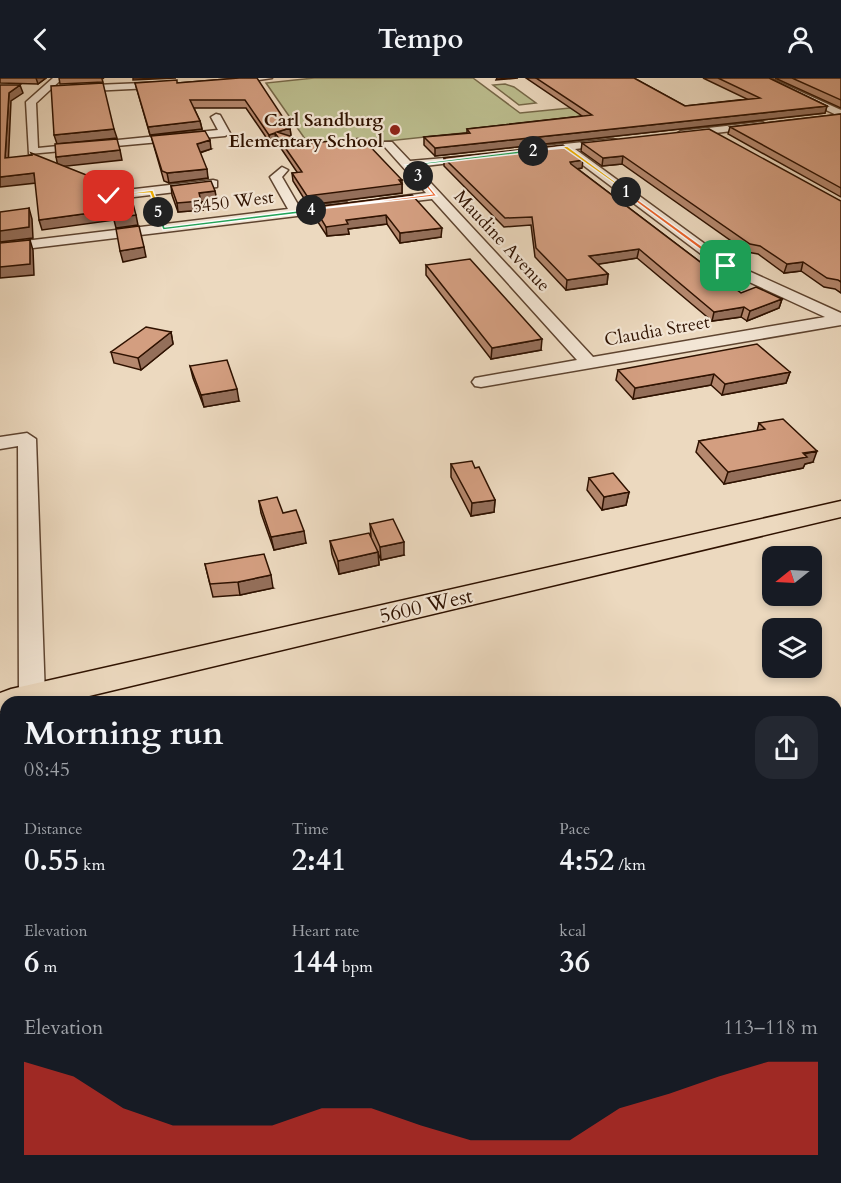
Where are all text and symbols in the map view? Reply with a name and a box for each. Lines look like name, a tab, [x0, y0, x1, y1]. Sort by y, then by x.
text: Tempo	[378, 21, 463, 58]
icon: back	[24, 23, 57, 56]
icon: person	[784, 23, 817, 56]
place label: Carl Sandburg Elementary School	[229, 108, 383, 154]
marker: Carl Sandburg Elementary School	[388, 123, 402, 137]
pin: 2	[518, 136, 548, 166]
text: 2	[529, 140, 537, 162]
pin: 3	[403, 161, 433, 191]
text: 3	[414, 165, 422, 187]
pin	[83, 170, 134, 221]
pin: 1	[611, 177, 641, 207]
icon: check	[92, 179, 125, 212]
text: 1	[622, 181, 630, 203]
street label: 5450 West	[191, 185, 275, 219]
street label: Maudine Avenue	[448, 185, 556, 297]
pin: 4	[296, 195, 326, 225]
pin: 5	[143, 197, 173, 227]
text: 4	[307, 199, 315, 221]
text: 5	[154, 201, 162, 223]
pin	[700, 240, 751, 291]
icon: arrive	[709, 249, 742, 282]
street label: Claudia Street	[602, 309, 712, 353]
north arrow	[762, 546, 822, 606]
map controls	[762, 546, 822, 678]
street label: 5600 West	[376, 581, 476, 631]
button: layers	[762, 618, 822, 678]
text: Morning run	[24, 711, 224, 756]
button: share	[755, 716, 818, 779]
text: 08:45	[24, 756, 70, 783]
text: Distance	[24, 818, 82, 840]
text: Time	[292, 818, 329, 840]
text: Pace	[559, 818, 590, 840]
text: 0.55	[24, 840, 79, 881]
text: 2:41	[292, 840, 346, 881]
text: 4:52	[559, 840, 614, 881]
text: km	[79, 854, 105, 876]
text: /km	[614, 854, 646, 876]
text: Elevation	[24, 920, 88, 942]
text: Heart rate	[292, 920, 359, 942]
text: kcal	[559, 920, 586, 942]
text: 6	[24, 942, 39, 983]
text: 144	[292, 942, 338, 983]
text: 36	[559, 942, 590, 983]
text: m	[39, 956, 57, 978]
text: bpm	[338, 956, 373, 978]
text: Elevation	[24, 1014, 103, 1041]
text: 113–118 m	[723, 1014, 818, 1041]

